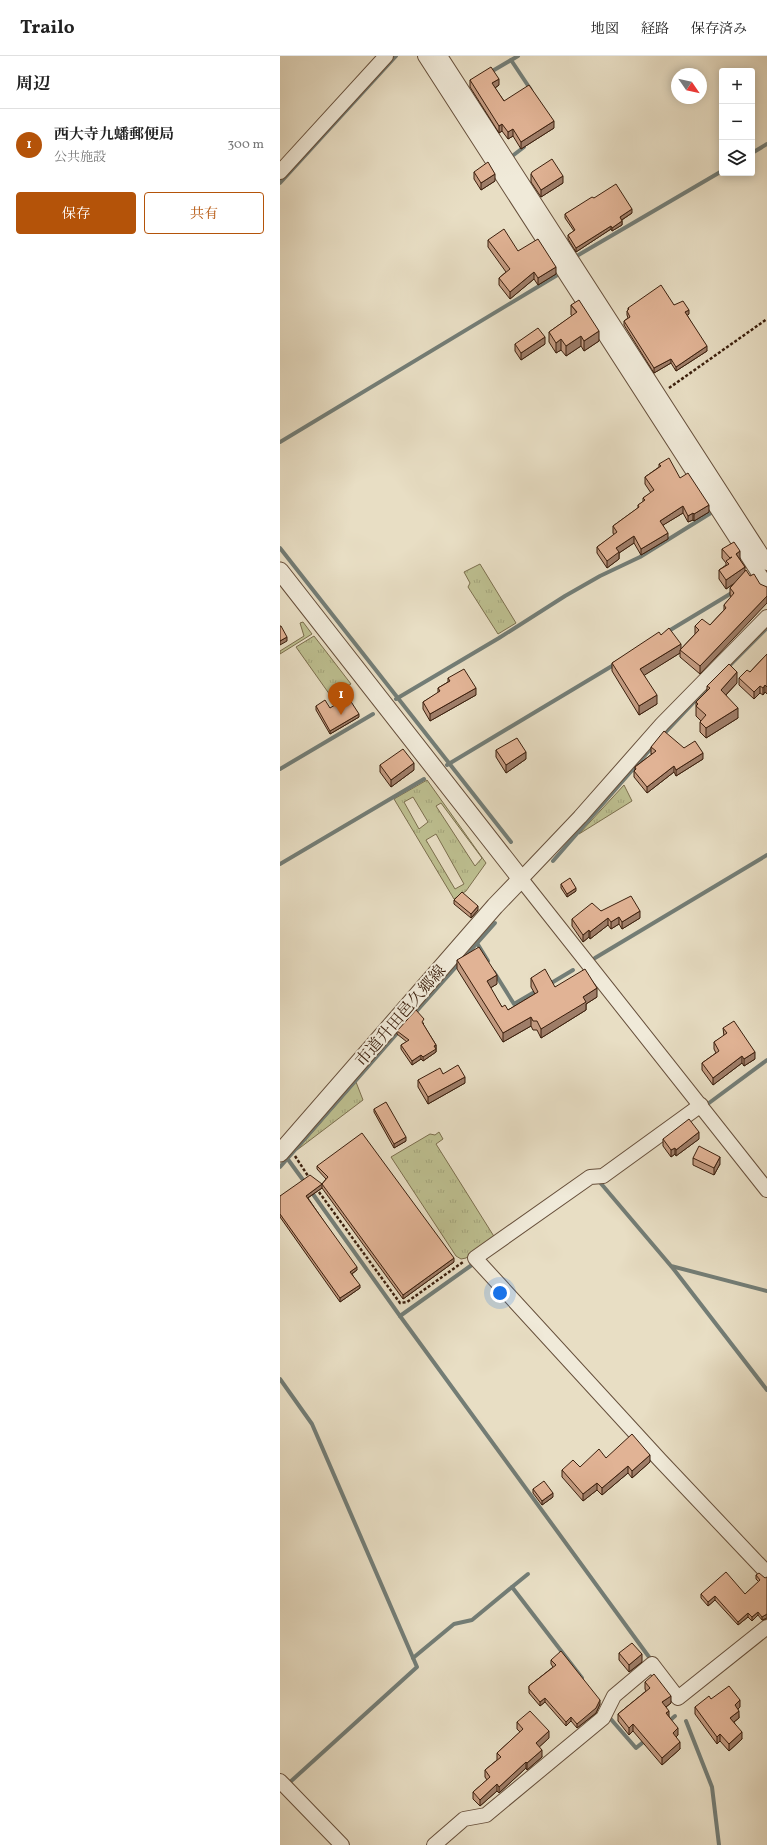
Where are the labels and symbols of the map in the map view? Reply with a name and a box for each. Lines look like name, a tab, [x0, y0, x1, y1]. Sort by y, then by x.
north arrow	[671, 68, 707, 104]
pin: 1	[328, 682, 354, 715]
street label: 市道升田邑久郷線	[351, 961, 452, 1072]
your location	[490, 1283, 510, 1303]

